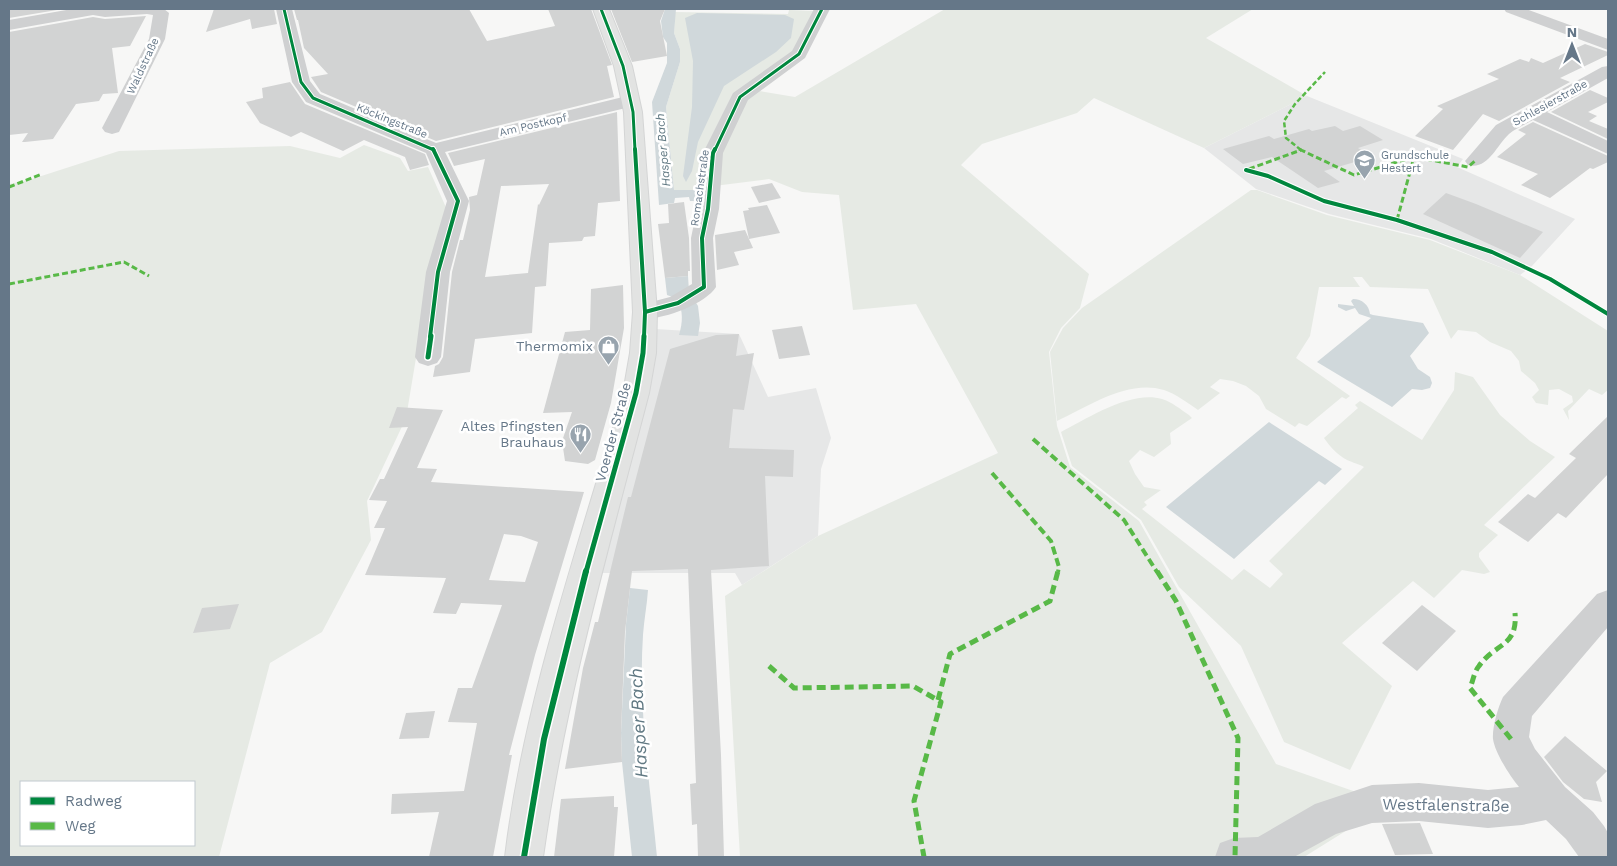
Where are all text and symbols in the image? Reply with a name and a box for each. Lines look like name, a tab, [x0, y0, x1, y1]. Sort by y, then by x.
north arrow	[1547, 20, 1597, 70]
text: N	[1567, 24, 1577, 40]
street label: Waldstraße	[124, 36, 162, 96]
street label: Schlesierstraße	[1510, 77, 1590, 129]
street label: Köckingstraße	[355, 101, 429, 141]
street label: Am Postkopf	[498, 111, 569, 139]
water label: Hasper Bach	[653, 113, 673, 187]
street label: Romachstraße	[688, 149, 712, 227]
school or university icon: Grundschule Hestert	[1353, 149, 1377, 180]
place label: Grundschule Hestert	[1381, 149, 1449, 175]
shop icon: Thermomix	[597, 334, 621, 365]
place label: Thermomix	[516, 338, 593, 354]
street label: Voerder Straße	[592, 380, 634, 484]
place label: Altes Pfingsten Brauhaus	[461, 418, 564, 450]
restaurant icon: Altes Pfingsten Brauhaus	[568, 422, 592, 453]
water label: Hasper Bach	[625, 667, 651, 779]
legend	[20, 781, 195, 846]
text: Radweg	[65, 792, 122, 810]
street label: Westfalenstraße	[1382, 794, 1510, 816]
text: Weg	[65, 817, 96, 835]

